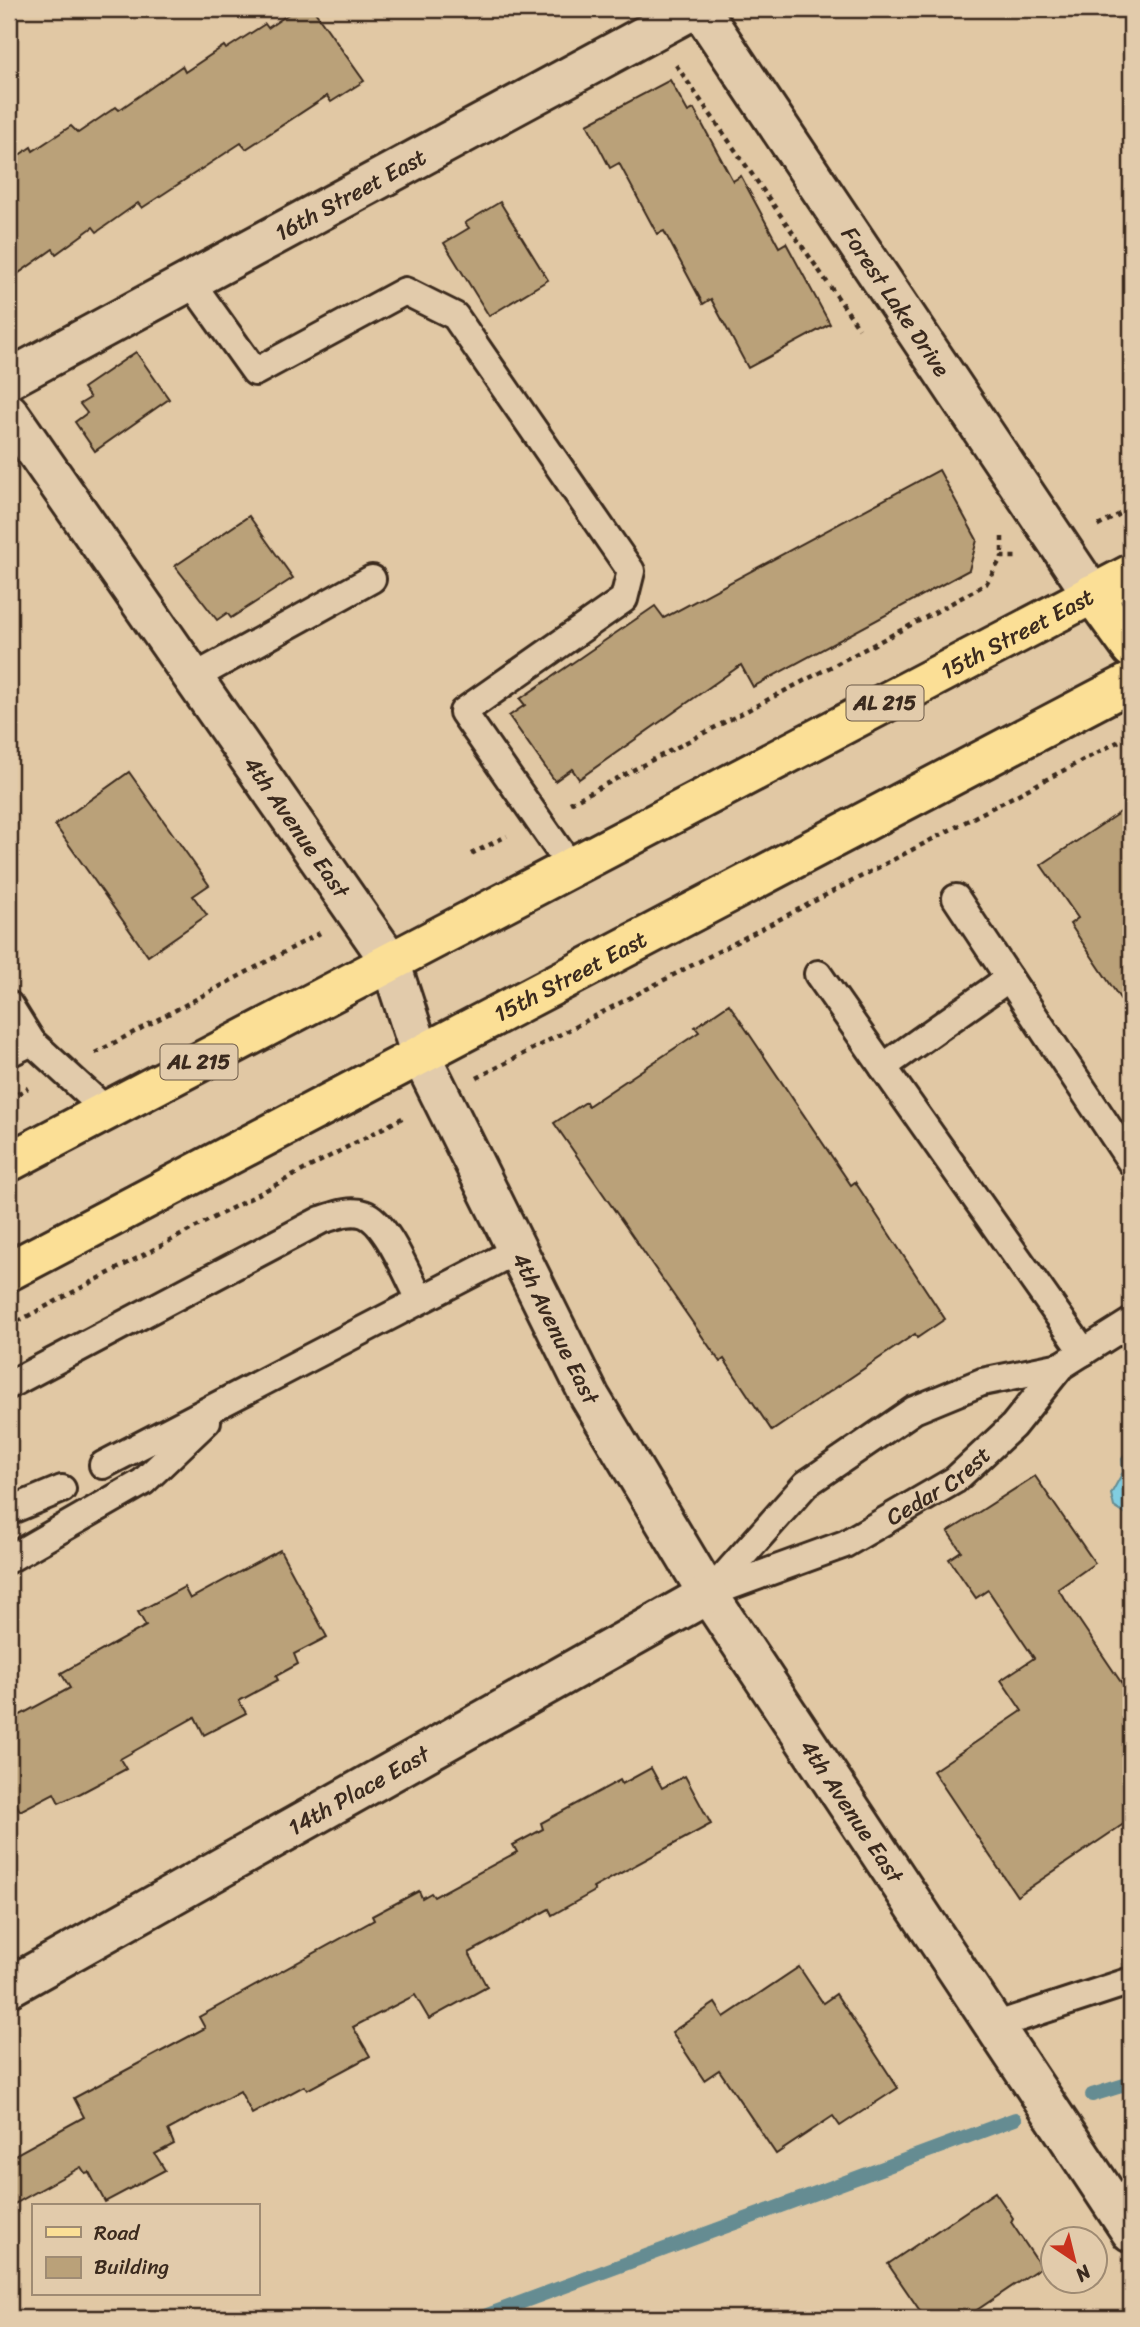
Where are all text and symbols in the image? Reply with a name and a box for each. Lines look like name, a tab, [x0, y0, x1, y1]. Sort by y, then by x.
street label: 16th Street East	[267, 137, 434, 253]
street label: Forest Lake Drive	[830, 217, 962, 385]
street label: 15th Street East	[933, 576, 1101, 691]
road number: AL 215	[846, 686, 924, 720]
street label: 4th Avenue East	[232, 747, 362, 908]
street label: 15th Street East	[486, 919, 655, 1034]
road number: AL 215	[160, 1044, 238, 1080]
street label: 4th Avenue East	[501, 1245, 612, 1414]
street label: Cedar Crest	[878, 1435, 1001, 1537]
street label: 4th Avenue East	[789, 1730, 916, 1893]
street label: 14th Place East	[280, 1733, 439, 1847]
legend	[32, 2204, 259, 2296]
text: Road	[94, 2214, 141, 2252]
north arrow	[1038, 2226, 1108, 2296]
text: Building	[94, 2248, 170, 2286]
text: N	[1068, 2256, 1099, 2291]

